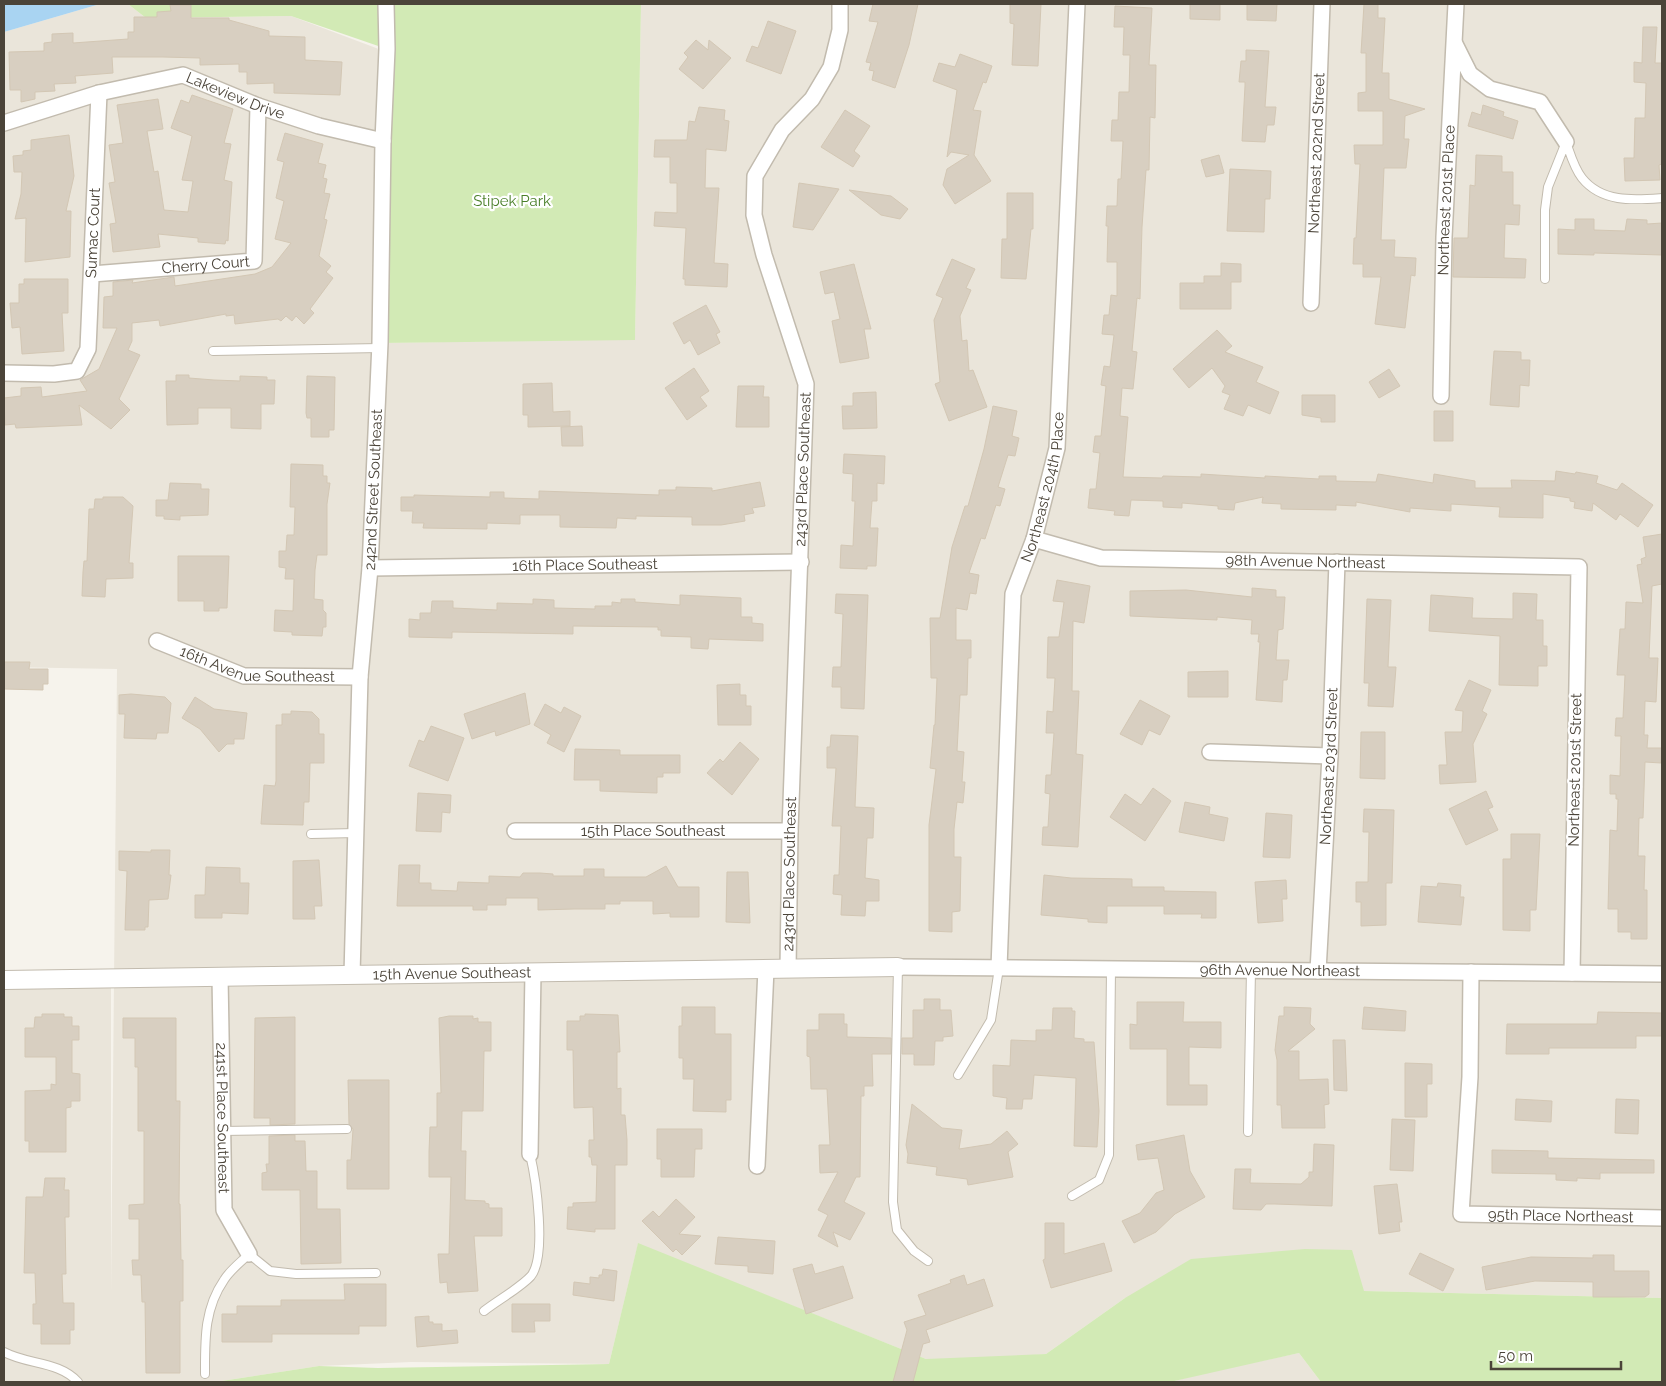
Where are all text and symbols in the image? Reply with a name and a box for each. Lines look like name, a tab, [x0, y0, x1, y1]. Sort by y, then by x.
street label: Lakeview Drive	[183, 68, 287, 123]
street label: Northeast 202nd Street	[1305, 72, 1328, 234]
street label: Northeast 201st Place	[1434, 124, 1459, 276]
street label: Sumac Court	[82, 187, 104, 279]
park label: Stipek Park	[473, 192, 551, 210]
street label: Cherry Court	[161, 252, 250, 277]
street label: 243rd Place Southeast	[791, 392, 815, 547]
street label: 242nd Street Southeast	[361, 409, 386, 571]
street label: Northeast 204th Place	[1017, 411, 1068, 565]
street label: 98th Avenue Northeast	[1225, 551, 1386, 572]
street label: 16th Place Southeast	[512, 555, 658, 575]
street label: 16th Avenue Southeast	[177, 642, 335, 686]
street label: Northeast 203rd Street	[1316, 687, 1341, 845]
street label: Northeast 201st Street	[1565, 693, 1585, 847]
street label: 243rd Place Southeast	[779, 796, 800, 952]
street label: 15th Place Southeast	[581, 822, 725, 840]
street label: 96th Avenue Northeast	[1200, 961, 1360, 980]
street label: 15th Avenue Southeast	[373, 963, 531, 984]
street label: 241st Place Southeast	[212, 1042, 233, 1194]
street label: 95th Place Northeast	[1488, 1206, 1634, 1226]
scale bar	[1491, 1338, 1621, 1370]
text: 50 m	[1498, 1347, 1533, 1365]

